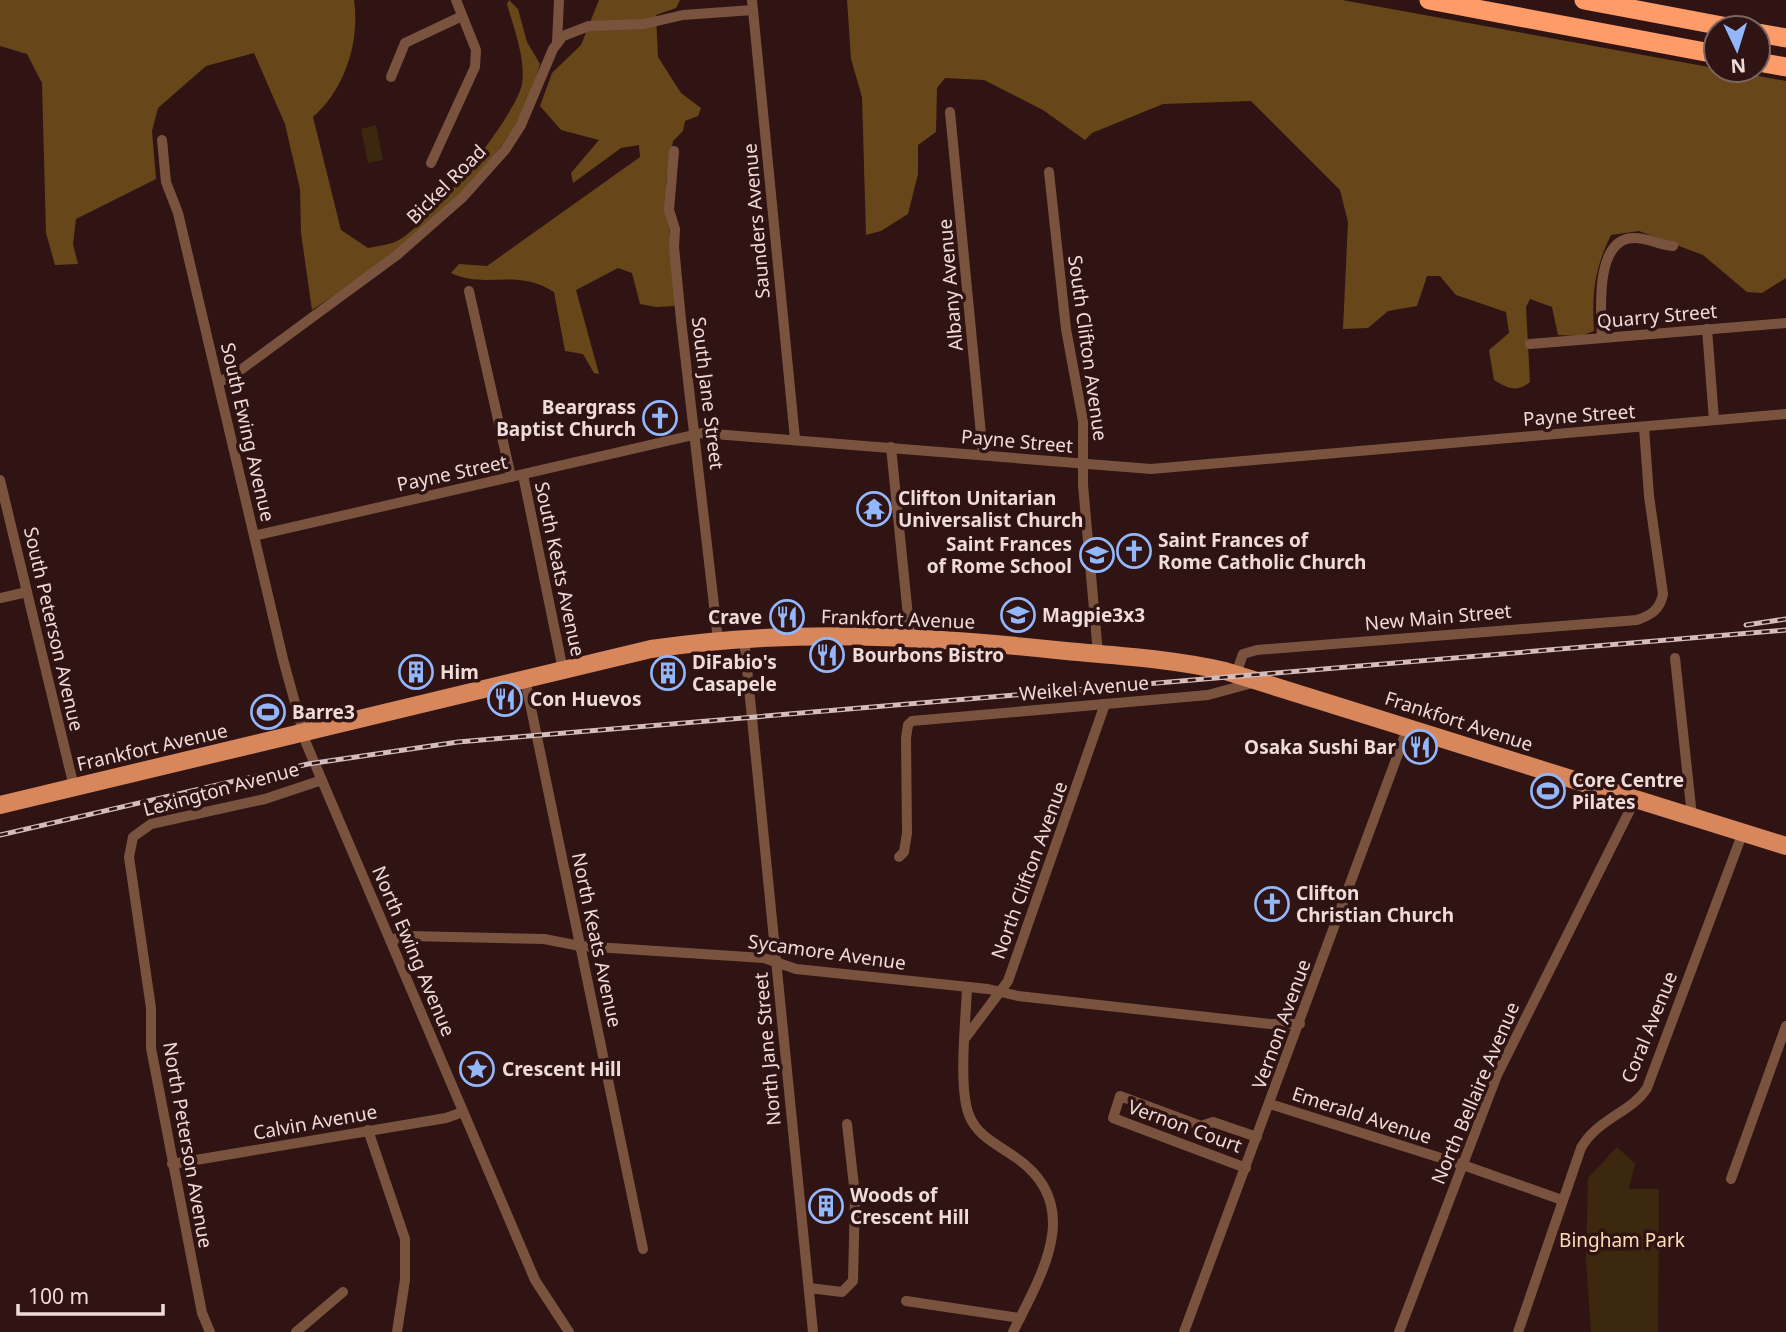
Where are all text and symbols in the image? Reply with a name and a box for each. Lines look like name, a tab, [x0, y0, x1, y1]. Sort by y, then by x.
north arrow	[1702, 14, 1772, 84]
text: N	[1730, 52, 1747, 79]
street label: Bickel Road	[400, 138, 492, 230]
street label: Saunders Avenue	[736, 142, 776, 300]
street label: Albany Avenue	[931, 218, 969, 352]
street label: South Clifton Avenue	[1062, 253, 1114, 443]
street label: Quarry Street	[1596, 298, 1718, 334]
street label: South Jane Street	[686, 315, 730, 471]
street label: South Ewing Avenue	[215, 340, 281, 524]
place label: Beargrass Baptist Church	[496, 394, 636, 442]
street label: Payne Street	[1522, 398, 1636, 432]
church icon: Beargrass Baptist Church	[641, 399, 679, 437]
street label: Payne Street	[960, 423, 1074, 459]
street label: Payne Street	[394, 449, 510, 497]
street label: South Keats Avenue	[529, 479, 591, 659]
place label: Clifton Unitarian Universalist Church	[898, 485, 1083, 533]
temple icon: Clifton Unitarian Universalist Church	[855, 490, 893, 528]
street label: South Peterson Avenue	[18, 524, 90, 734]
place label: Saint Frances of Rome Catholic Church	[1158, 527, 1366, 575]
place label: Saint Frances of Rome School	[927, 531, 1072, 579]
church icon: Saint Frances of Rome Catholic Church	[1115, 532, 1153, 570]
school or university icon: Saint Frances of Rome School	[1078, 536, 1116, 574]
school or university icon: Magpie3x3	[999, 596, 1037, 634]
restaurant icon: Crave	[768, 598, 806, 636]
street label: New Main Street	[1364, 598, 1513, 636]
place label: Magpie3x3	[1042, 602, 1145, 628]
street label: Frankfort Avenue	[820, 603, 976, 635]
place label: Crave	[708, 604, 762, 630]
restaurant icon: Bourbons Bistro	[808, 636, 846, 674]
place label: Bourbons Bistro	[852, 642, 1004, 668]
place label: DiFabio's Casapele	[692, 649, 777, 697]
building icon: Him	[397, 653, 435, 691]
building icon: DiFabio's Casapele	[649, 654, 687, 692]
place label: Him	[440, 659, 479, 685]
street label: Weikel Avenue	[1018, 669, 1150, 707]
restaurant icon: Con Huevos	[486, 680, 524, 718]
street label: Frankfort Avenue	[1382, 685, 1536, 757]
place label: Con Huevos	[530, 686, 641, 712]
sports icon: Barre3	[249, 693, 287, 731]
place label: Barre3	[292, 699, 355, 725]
street label: Frankfort Avenue	[74, 717, 230, 777]
restaurant icon: Osaka Sushi Bar	[1401, 728, 1439, 766]
place label: Osaka Sushi Bar	[1244, 734, 1397, 760]
street label: Lexington Avenue	[140, 756, 302, 822]
place label: Core Centre Pilates	[1572, 767, 1684, 815]
sports icon: Core Centre Pilates	[1529, 772, 1567, 810]
street label: North Clifton Avenue	[985, 777, 1073, 963]
street label: North Keats Avenue	[566, 850, 628, 1030]
street label: North Ewing Avenue	[366, 862, 462, 1040]
place label: Clifton Christian Church	[1296, 880, 1454, 928]
church icon: Clifton Christian Church	[1253, 885, 1291, 923]
street label: Sycamore Avenue	[746, 928, 908, 976]
street label: Vernon Avenue	[1245, 956, 1317, 1092]
street label: Coral Avenue	[1615, 967, 1683, 1087]
street label: North Jane Street	[747, 971, 787, 1127]
street label: North Bellaire Avenue	[1425, 998, 1525, 1188]
street label: North Peterson Avenue	[157, 1040, 219, 1250]
place icon: Crescent Hill	[458, 1050, 496, 1088]
place label: Crescent Hill	[502, 1056, 621, 1082]
street label: Emerald Avenue	[1289, 1080, 1435, 1150]
street label: Vernon Court	[1124, 1093, 1246, 1159]
street label: Calvin Avenue	[251, 1098, 379, 1146]
place label: Woods of Crescent Hill	[850, 1182, 969, 1230]
building icon: Woods of Crescent Hill	[807, 1187, 845, 1225]
park label: Bingham Park	[1559, 1227, 1685, 1253]
scale bar	[18, 1272, 163, 1316]
text: 100 m	[28, 1282, 89, 1310]

